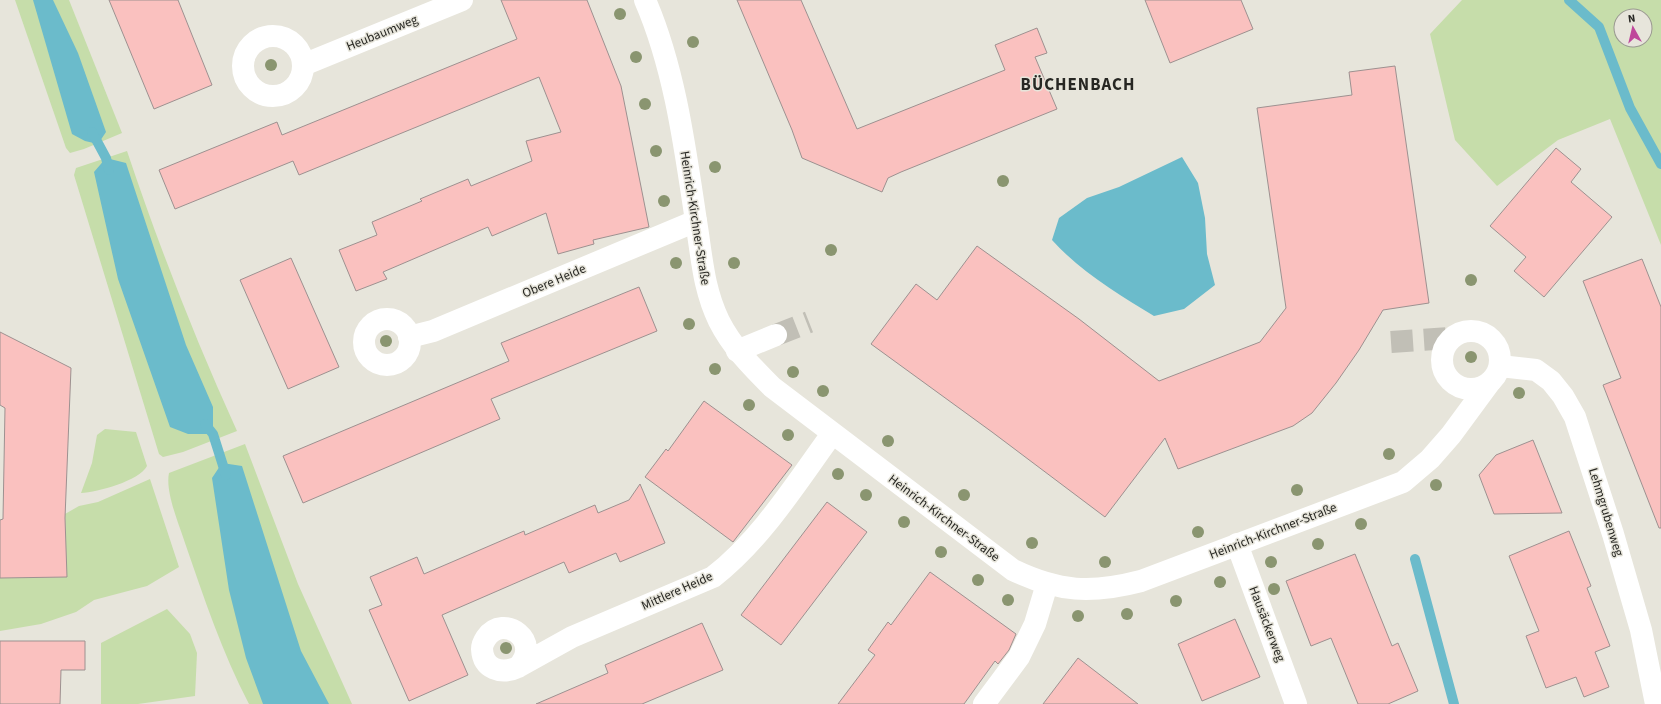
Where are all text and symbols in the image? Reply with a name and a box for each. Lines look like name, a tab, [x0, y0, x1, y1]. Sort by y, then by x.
north arrow	[1613, 8, 1653, 48]
street label: Heubaumweg	[344, 10, 421, 56]
text: N	[1627, 11, 1636, 27]
district label: BÜCHENBACH	[1021, 73, 1135, 97]
street label: Heinrich-Kirchner-Straße	[676, 150, 714, 286]
street label: Obere Heide	[519, 260, 589, 302]
street label: Lehmgrubenweg	[1584, 466, 1628, 559]
street label: Heinrich-Kirchner-Straße	[885, 470, 1003, 566]
street label: Heinrich-Kirchner-Straße	[1207, 498, 1339, 564]
street label: Mittlere Heide	[639, 567, 715, 615]
street label: Hausäckerweg	[1244, 584, 1290, 665]

